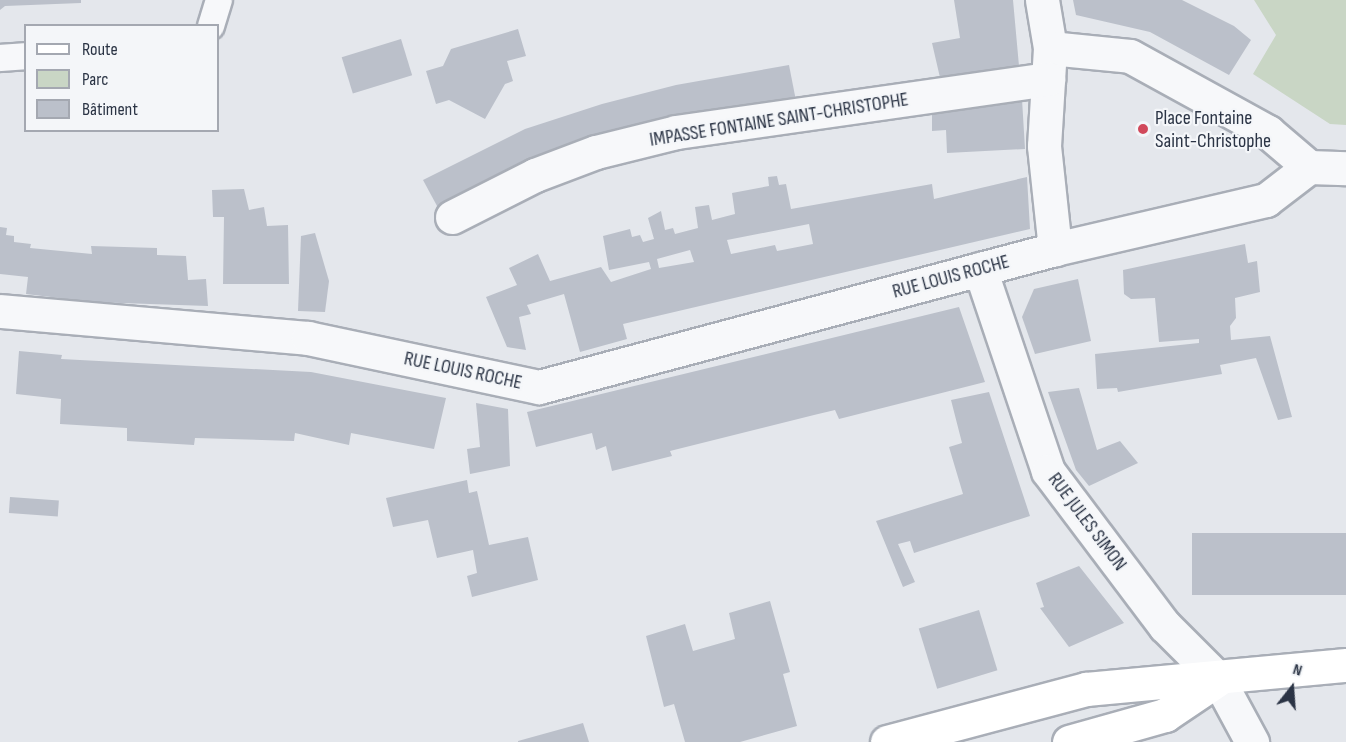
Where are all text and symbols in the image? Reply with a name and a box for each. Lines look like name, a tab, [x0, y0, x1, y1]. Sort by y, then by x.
legend	[24, 24, 219, 132]
text: Route	[82, 39, 118, 60]
text: Parc	[82, 69, 108, 90]
street label: IMPASSE FONTAINE SAINT-CHRISTOPHE	[648, 88, 910, 152]
text: Bâtiment	[82, 99, 138, 120]
place label: Place Fontaine Saint-Christophe	[1155, 106, 1271, 153]
marker: Place Fontaine Saint-Christophe	[1136, 122, 1150, 136]
street label: RUE LOUIS ROCHE	[890, 250, 1012, 304]
street label: RUE LOUIS ROCHE	[402, 347, 524, 395]
street label: RUE JULES SIMON	[1042, 468, 1132, 576]
north arrow	[1262, 658, 1322, 718]
text: N	[1291, 660, 1304, 681]

